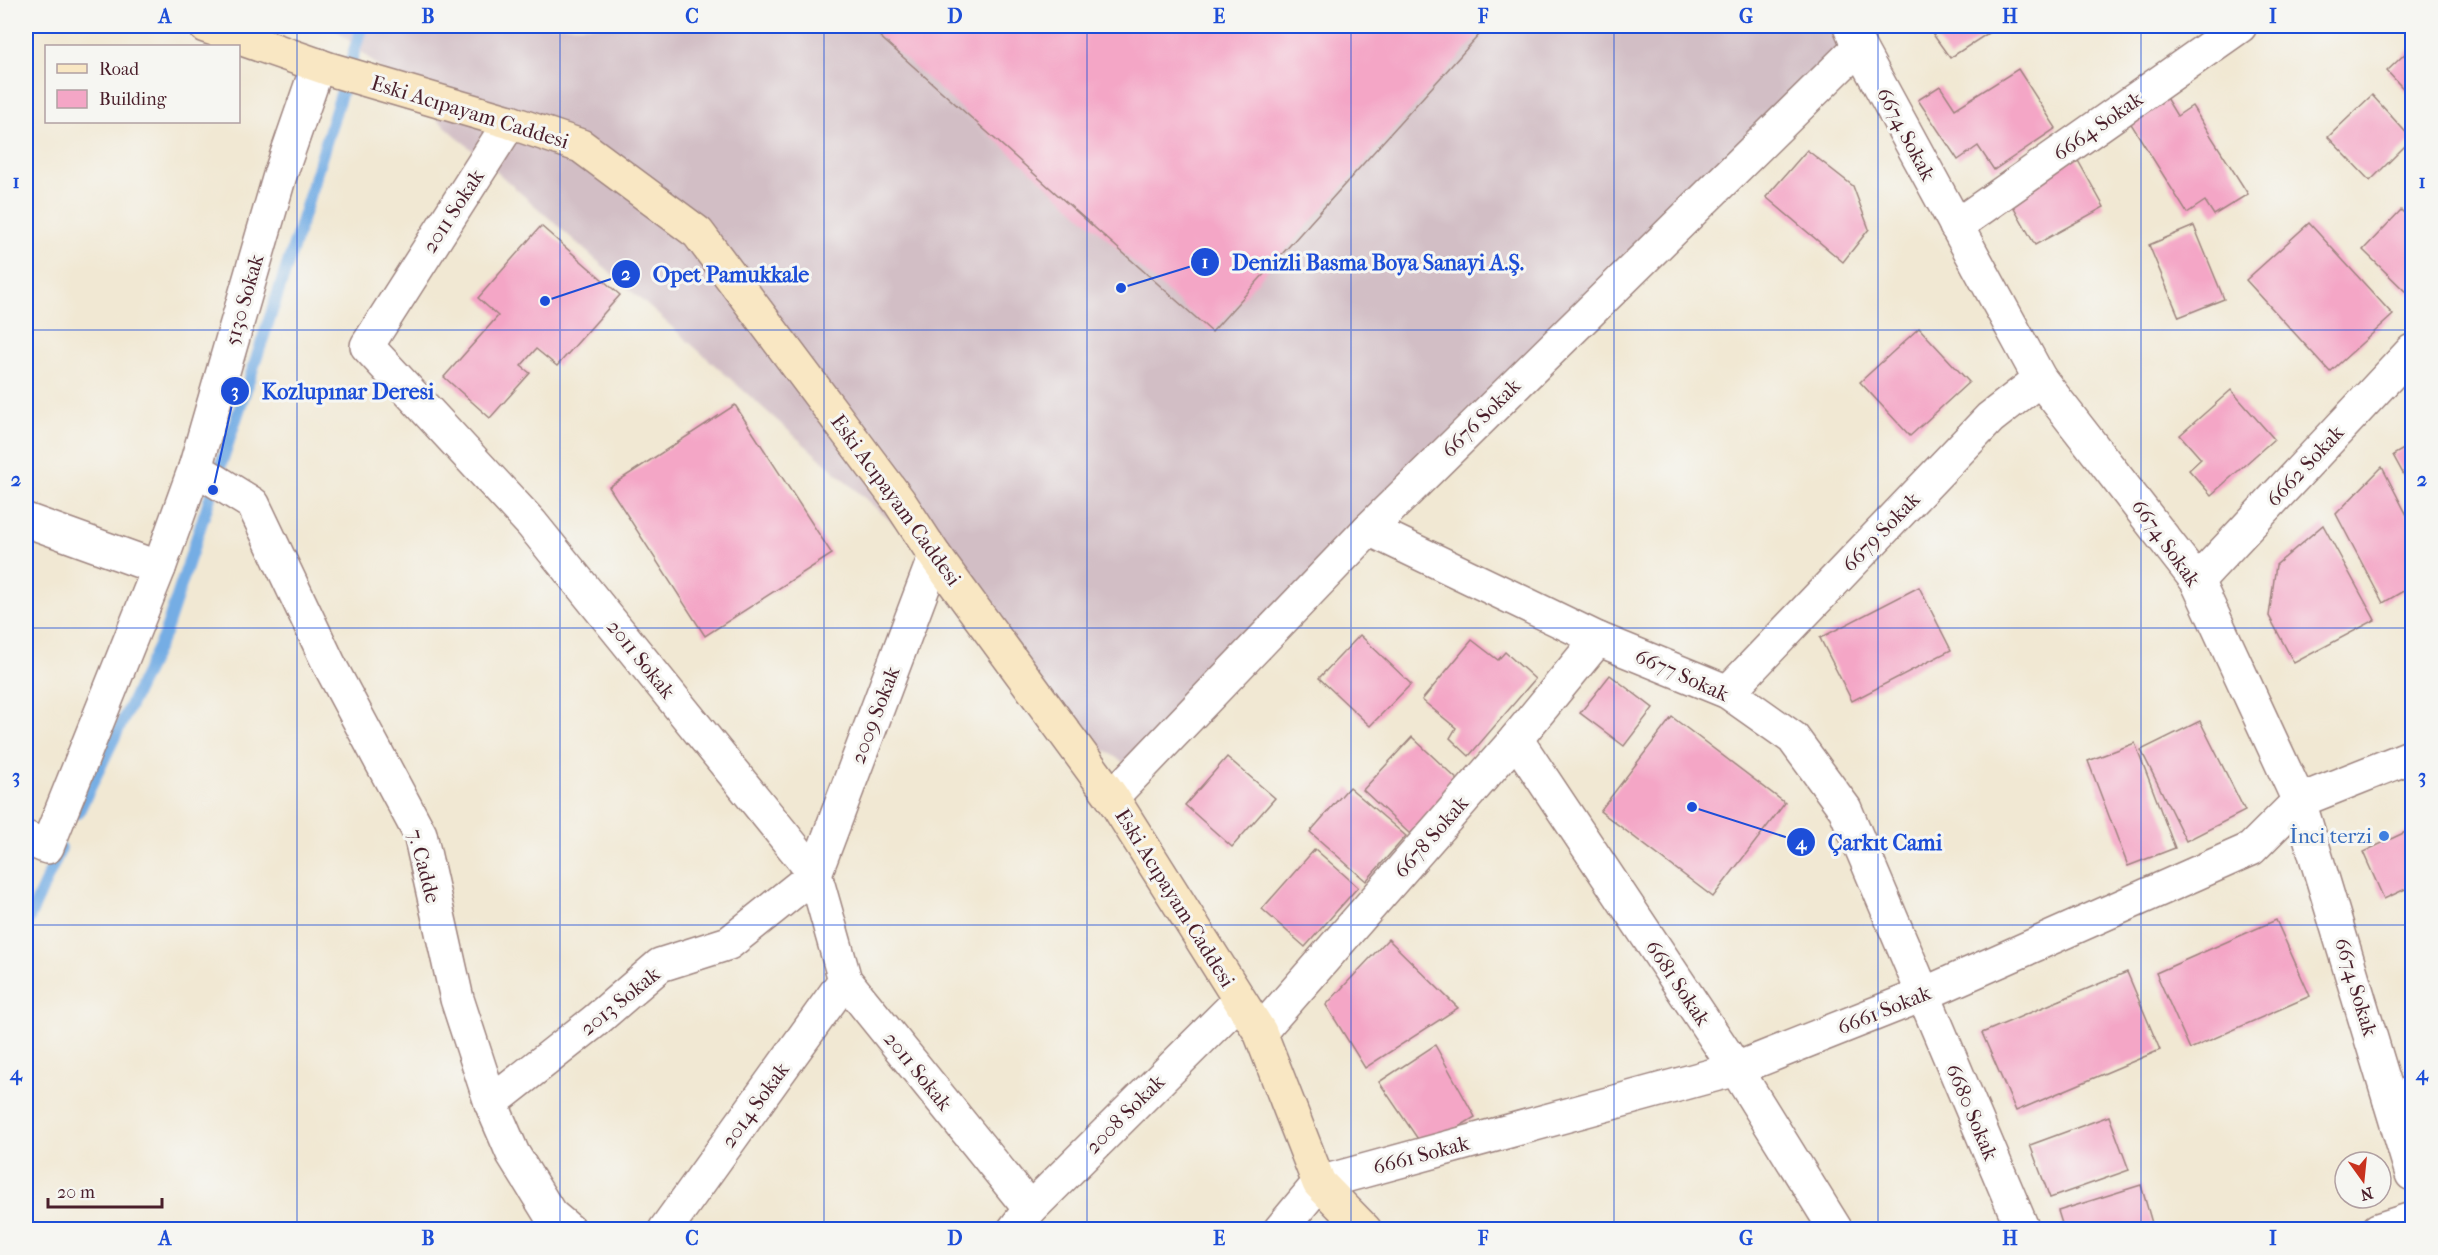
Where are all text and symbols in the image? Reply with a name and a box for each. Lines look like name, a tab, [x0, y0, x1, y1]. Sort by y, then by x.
text: A	[157, 5, 173, 28]
text: B	[421, 5, 435, 28]
text: C	[685, 5, 699, 28]
text: D	[947, 5, 963, 28]
text: E	[1213, 5, 1225, 28]
text: F	[1477, 5, 1489, 28]
text: G	[1739, 5, 1753, 28]
text: H	[2002, 5, 2018, 28]
text: I	[2269, 5, 2277, 28]
legend	[45, 45, 240, 123]
text: Road	[99, 59, 139, 80]
street label: Eski Acıpayam Caddesi	[368, 70, 572, 154]
street label: 6674 Sokak	[1872, 83, 1941, 185]
street label: 6664 Sokak	[2049, 86, 2147, 166]
text: Building	[99, 89, 167, 110]
street label: 2011 Sokak	[417, 165, 489, 257]
text: 1	[12, 170, 20, 193]
text: 1	[2418, 170, 2426, 193]
callout: Denizli Basma Boya Sanayi A.Ş.	[1190, 242, 1536, 282]
text: Denizli Basma Boya Sanayi A.Ş.	[1232, 250, 1524, 276]
street label: 5130 Sokak	[220, 251, 269, 348]
text: 1	[1202, 252, 1208, 273]
callout: Opet Pamukkale	[611, 254, 821, 294]
text: Opet Pamukkale	[653, 262, 809, 288]
text: 2	[621, 264, 631, 285]
callout: Kozlupınar Deresi	[220, 371, 446, 411]
street label: 6676 Sokak	[1437, 374, 1525, 462]
text: Kozlupınar Deresi	[262, 379, 435, 405]
text: 3	[231, 381, 239, 402]
street label: Eski Acıpayam Caddesi	[826, 410, 966, 590]
street label: 6662 Sokak	[2261, 420, 2349, 512]
text: 2	[11, 468, 21, 491]
text: 2	[2417, 468, 2427, 491]
street label: 6679 Sokak	[1837, 487, 1925, 577]
street label: 6674 Sokak	[2126, 495, 2206, 591]
street label: 2011 Sokak	[602, 615, 680, 703]
street label: 6677 Sokak	[1631, 644, 1733, 706]
street label: 2009 Sokak	[845, 663, 905, 767]
text: 3	[12, 765, 20, 788]
text: 3	[2418, 765, 2426, 788]
street label: 6678 Sokak	[1389, 791, 1473, 883]
street label: Eski Acıpayam Caddesi	[1110, 804, 1240, 992]
callout: Çarkıt Cami	[1786, 822, 1954, 862]
place label: İnci terzi	[2289, 824, 2372, 848]
street label: 7. Cadde	[403, 826, 445, 906]
marker: İnci terzi	[2377, 829, 2391, 843]
text: Çarkıt Cami	[1828, 830, 1943, 857]
text: 4	[1795, 833, 1808, 854]
street label: 6674 Sokak	[2330, 935, 2382, 1039]
street label: 6681 Sokak	[1641, 936, 1715, 1030]
street label: 2013 Sokak	[575, 962, 665, 1040]
street label: 6661 Sokak	[1834, 980, 1934, 1040]
street label: 2011 Sokak	[879, 1027, 957, 1115]
street label: 2014 Sokak	[716, 1058, 794, 1152]
street label: 6680 Sokak	[1941, 1060, 2003, 1164]
text: 4	[9, 1062, 23, 1086]
text: 4	[2415, 1062, 2429, 1086]
street label: 2008 Sokak	[1081, 1069, 1170, 1158]
street label: 6661 Sokak	[1370, 1131, 1472, 1179]
north arrow	[2333, 1150, 2393, 1210]
scale bar	[48, 1171, 162, 1209]
text: 20 m	[57, 1182, 95, 1203]
text: N	[2358, 1183, 2375, 1205]
text: A	[157, 1227, 173, 1250]
text: B	[421, 1227, 435, 1250]
text: C	[685, 1227, 699, 1250]
text: D	[947, 1227, 963, 1250]
text: E	[1213, 1227, 1225, 1250]
text: F	[1477, 1227, 1489, 1250]
text: G	[1739, 1227, 1753, 1250]
text: H	[2002, 1227, 2018, 1250]
text: I	[2269, 1227, 2277, 1250]

